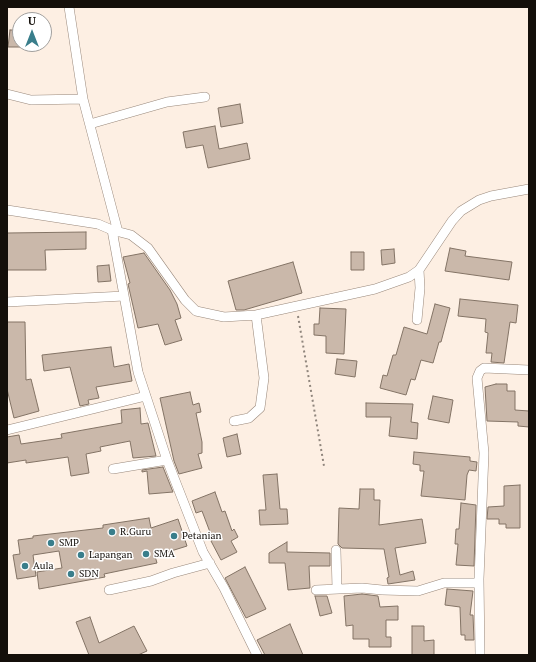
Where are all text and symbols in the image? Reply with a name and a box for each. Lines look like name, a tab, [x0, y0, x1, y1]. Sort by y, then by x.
north arrow	[12, 12, 52, 52]
text: U	[28, 14, 36, 28]
place label: R.Guru	[120, 526, 151, 538]
marker: R.Guru	[107, 527, 117, 537]
place label: Petanian	[182, 530, 221, 542]
marker: Petanian	[169, 531, 179, 541]
place label: SMP	[59, 537, 79, 549]
marker: SMP	[46, 538, 56, 548]
place label: SMA	[154, 548, 175, 560]
place label: Lapangan	[89, 549, 132, 561]
marker: SMA	[141, 549, 151, 559]
marker: Lapangan	[76, 550, 86, 560]
place label: Aula	[33, 560, 54, 572]
marker: Aula	[20, 561, 30, 571]
place label: SDN	[79, 568, 99, 580]
marker: SDN	[66, 569, 76, 579]

